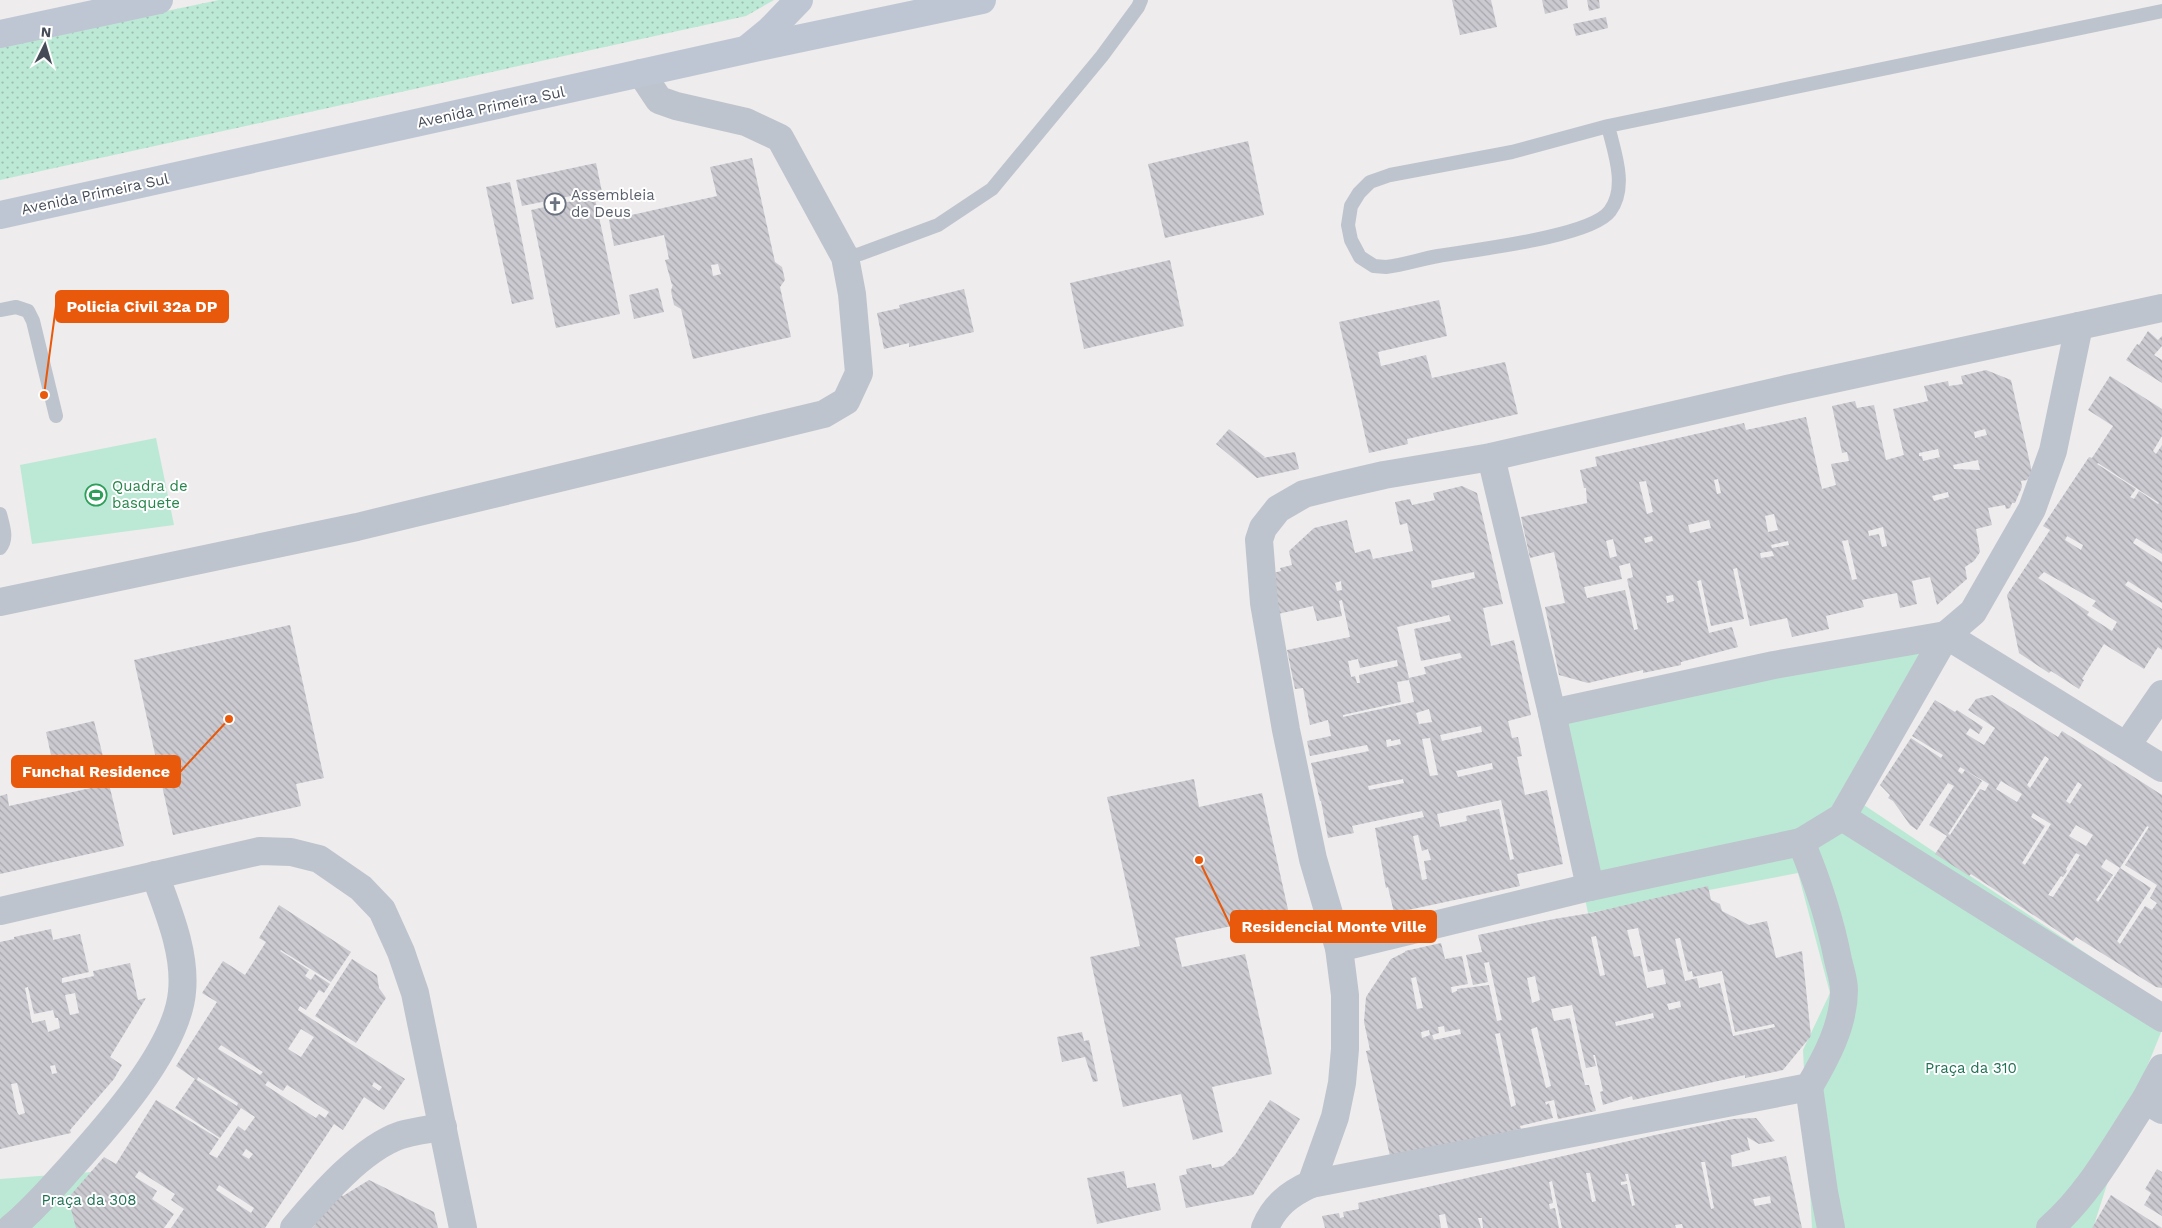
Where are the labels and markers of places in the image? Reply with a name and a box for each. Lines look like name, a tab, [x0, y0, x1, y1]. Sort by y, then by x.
place label: Assembleia de Deus	[571, 186, 655, 221]
church icon: Assembleia de Deus	[543, 192, 567, 216]
callout: Policia Civil 32a DP	[56, 291, 228, 322]
place label: Quadra de basquete	[112, 477, 188, 512]
sports icon: Quadra de basquete	[84, 483, 108, 507]
callout: Funchal Residence	[12, 756, 180, 787]
callout: Residencial Monte Ville	[1231, 911, 1436, 942]

